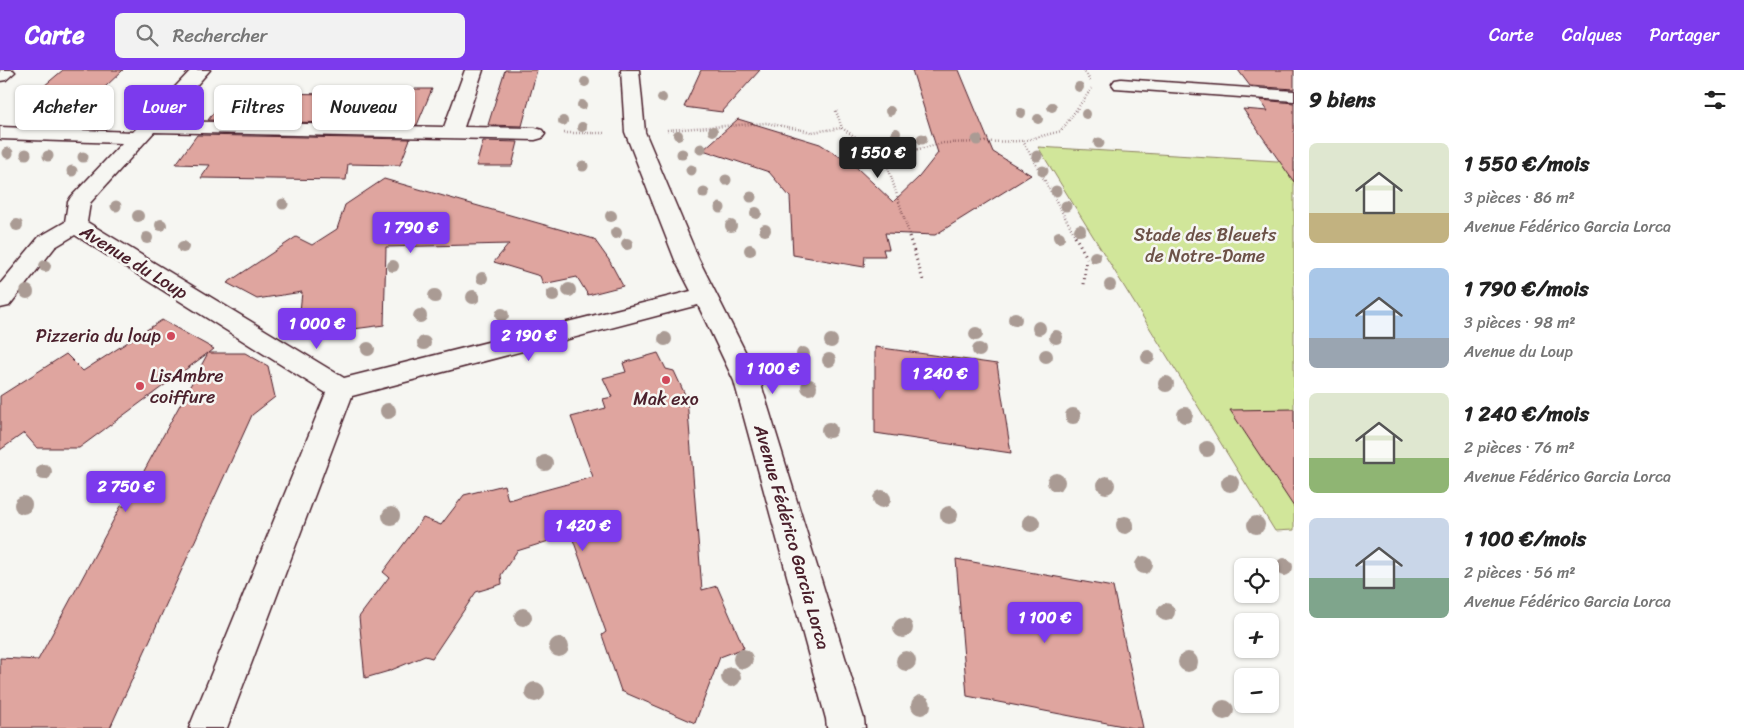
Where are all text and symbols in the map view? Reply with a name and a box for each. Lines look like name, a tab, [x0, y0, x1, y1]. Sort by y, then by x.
search box	[115, 13, 465, 58]
text: Carte	[25, 14, 85, 56]
text: Rechercher	[173, 19, 267, 52]
text: Carte	[1489, 19, 1534, 51]
text: Calques	[1562, 19, 1622, 51]
text: Partager	[1650, 19, 1719, 51]
icon: search	[133, 21, 161, 49]
text: 9 biens	[1309, 81, 1375, 119]
chip: Acheter	[15, 85, 114, 130]
chip: Louer	[124, 85, 204, 130]
chip: Filtres	[214, 85, 302, 130]
chip: Nouveau	[312, 85, 415, 130]
icon: filters	[1701, 86, 1729, 114]
pin: 1 550 €	[832, 136, 924, 179]
text: 1 550 €	[850, 138, 906, 167]
text: 1 550 €/mois	[1464, 145, 1589, 183]
icon: home	[1349, 163, 1409, 223]
text: 3 pièces · 86 m²	[1464, 183, 1575, 212]
pin: 1 790 €	[365, 212, 457, 254]
text: Avenue Fédérico Garcia Lorca	[1464, 212, 1671, 241]
text: 1 790 €	[384, 213, 438, 242]
street label: Avenue du Loup	[73, 215, 195, 308]
park label: Stade des Bleuets de Notre-Dame	[1134, 219, 1277, 272]
text: 1 790 €/mois	[1464, 270, 1589, 308]
icon: home	[1349, 288, 1409, 348]
pin: 1 000 €	[271, 308, 363, 350]
text: 3 pièces · 98 m²	[1464, 308, 1576, 337]
text: 1 000 €	[289, 309, 345, 338]
place label: Pizzeria du loup	[36, 320, 161, 352]
pin: 2 190 €	[483, 320, 575, 362]
text: 2 190 €	[502, 321, 556, 350]
marker: Pizzeria du loup	[165, 330, 177, 342]
text: Avenue du Loup	[1464, 337, 1573, 366]
pin: 1 100 €	[727, 352, 819, 395]
text: 1 100 €	[747, 354, 799, 383]
pin: 1 240 €	[894, 358, 986, 400]
text: 1 240 €	[912, 359, 968, 388]
place label: LisAmbre coiffure	[150, 360, 223, 413]
marker: Mak exo	[660, 374, 672, 386]
marker: LisAmbre coiffure	[134, 380, 146, 392]
place label: Mak exo	[633, 383, 699, 415]
text: 1 240 €/mois	[1464, 395, 1589, 433]
icon: home	[1349, 413, 1409, 473]
street label: Avenue Fédérico Garcia Lorca	[744, 420, 839, 653]
text: 2 pièces · 76 m²	[1464, 433, 1575, 462]
text: Avenue Fédérico Garcia Lorca	[1464, 462, 1671, 491]
pin: 2 750 €	[80, 470, 172, 513]
text: 2 750 €	[97, 472, 155, 501]
pin: 1 420 €	[537, 510, 629, 552]
text: 1 420 €	[555, 511, 611, 540]
text: 1 100 €/mois	[1464, 520, 1586, 558]
icon: home	[1349, 538, 1409, 598]
map controls	[1234, 558, 1279, 713]
button: locate	[1234, 558, 1279, 603]
text: 2 pièces · 56 m²	[1464, 558, 1575, 587]
text: Avenue Fédérico Garcia Lorca	[1464, 587, 1671, 616]
pin: 1 100 €	[999, 602, 1091, 644]
text: 1 100 €	[1019, 603, 1071, 632]
button: +	[1234, 613, 1279, 658]
button: −	[1234, 668, 1279, 713]

